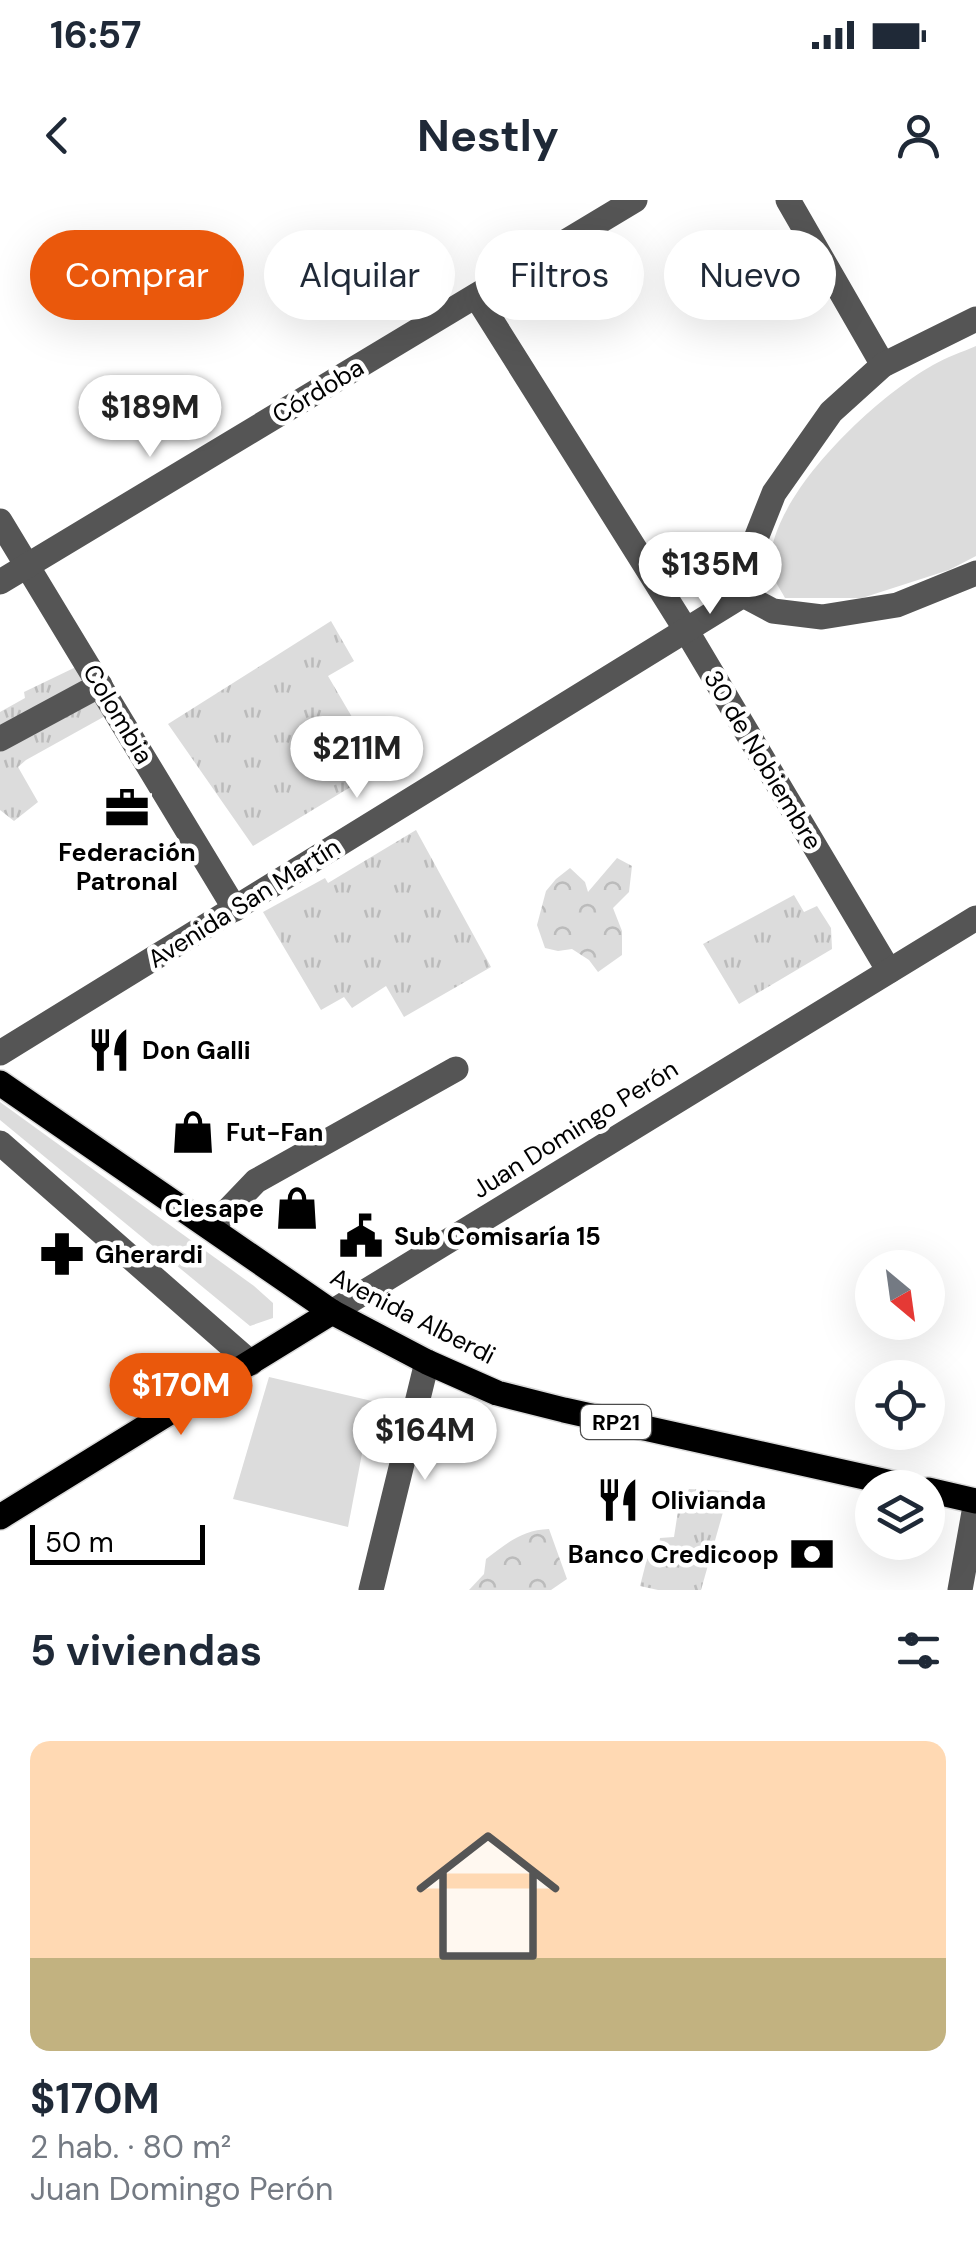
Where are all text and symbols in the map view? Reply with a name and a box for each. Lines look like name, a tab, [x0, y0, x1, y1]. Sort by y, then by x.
text: 16:57	[50, 10, 141, 60]
text: Nestly	[417, 106, 559, 165]
icon: back	[30, 108, 85, 163]
icon: person	[891, 108, 946, 163]
chip: Comprar	[30, 230, 244, 320]
chip: Alquilar	[264, 230, 455, 320]
chip: Filtros	[475, 230, 644, 320]
chip: Nuevo	[664, 230, 836, 320]
street label: Córdoba	[266, 351, 370, 431]
pin: $189M	[80, 375, 220, 460]
text: $189M	[100, 386, 200, 428]
pin: $135M	[640, 532, 780, 617]
text: $135M	[661, 543, 759, 585]
street label: Colombia	[75, 658, 161, 770]
street label: 30 de Nobiembre	[696, 664, 830, 856]
pin: $211M	[287, 716, 427, 801]
text: $211M	[312, 727, 402, 769]
office icon: Federación Patronal	[103, 784, 151, 832]
street label: Avenida San Martín	[142, 830, 346, 976]
place label: Federación Patronal	[58, 836, 196, 898]
restaurant icon: Don Galli	[85, 1026, 133, 1074]
place label: Don Galli	[142, 1034, 251, 1067]
street label: Juan Domingo Perón	[466, 1052, 684, 1206]
shop icon: Fut-Fan	[169, 1108, 217, 1156]
place label: Fut-Fan	[226, 1116, 323, 1149]
shop icon: Clesape	[273, 1184, 321, 1232]
place label: Clesape	[164, 1192, 264, 1225]
public building icon: Sub Comisaría 15	[337, 1212, 385, 1260]
place label: Sub Comisaría 15	[394, 1220, 601, 1253]
pharmacy icon: Gherardi	[38, 1230, 86, 1278]
place label: Gherardi	[95, 1238, 203, 1271]
north arrow	[855, 1250, 945, 1340]
map controls	[855, 1250, 945, 1560]
street label: Avenida Alberdi	[325, 1260, 501, 1372]
pin: $170M	[111, 1353, 251, 1438]
button: locate	[855, 1360, 945, 1450]
text: $170M	[132, 1364, 230, 1406]
pin: $164M	[355, 1398, 495, 1483]
road number: RP21	[581, 1405, 651, 1439]
text: $164M	[375, 1409, 475, 1451]
button: layers	[855, 1470, 945, 1560]
restaurant icon: Olivianda	[594, 1476, 642, 1524]
place label: Olivianda	[651, 1484, 766, 1517]
scale bar	[30, 1520, 205, 1564]
text: 50 m	[45, 1524, 114, 1561]
bank icon: Banco Credicoop	[788, 1530, 836, 1578]
place label: Banco Credicoop	[568, 1538, 779, 1571]
text: 5 viviendas	[30, 1623, 262, 1678]
icon: filters	[891, 1623, 946, 1678]
icon: home	[398, 1806, 578, 1986]
text: $170M	[30, 2071, 160, 2126]
text: 2 hab. · 80 m²	[30, 2126, 231, 2168]
text: Juan Domingo Perón	[30, 2168, 333, 2210]

